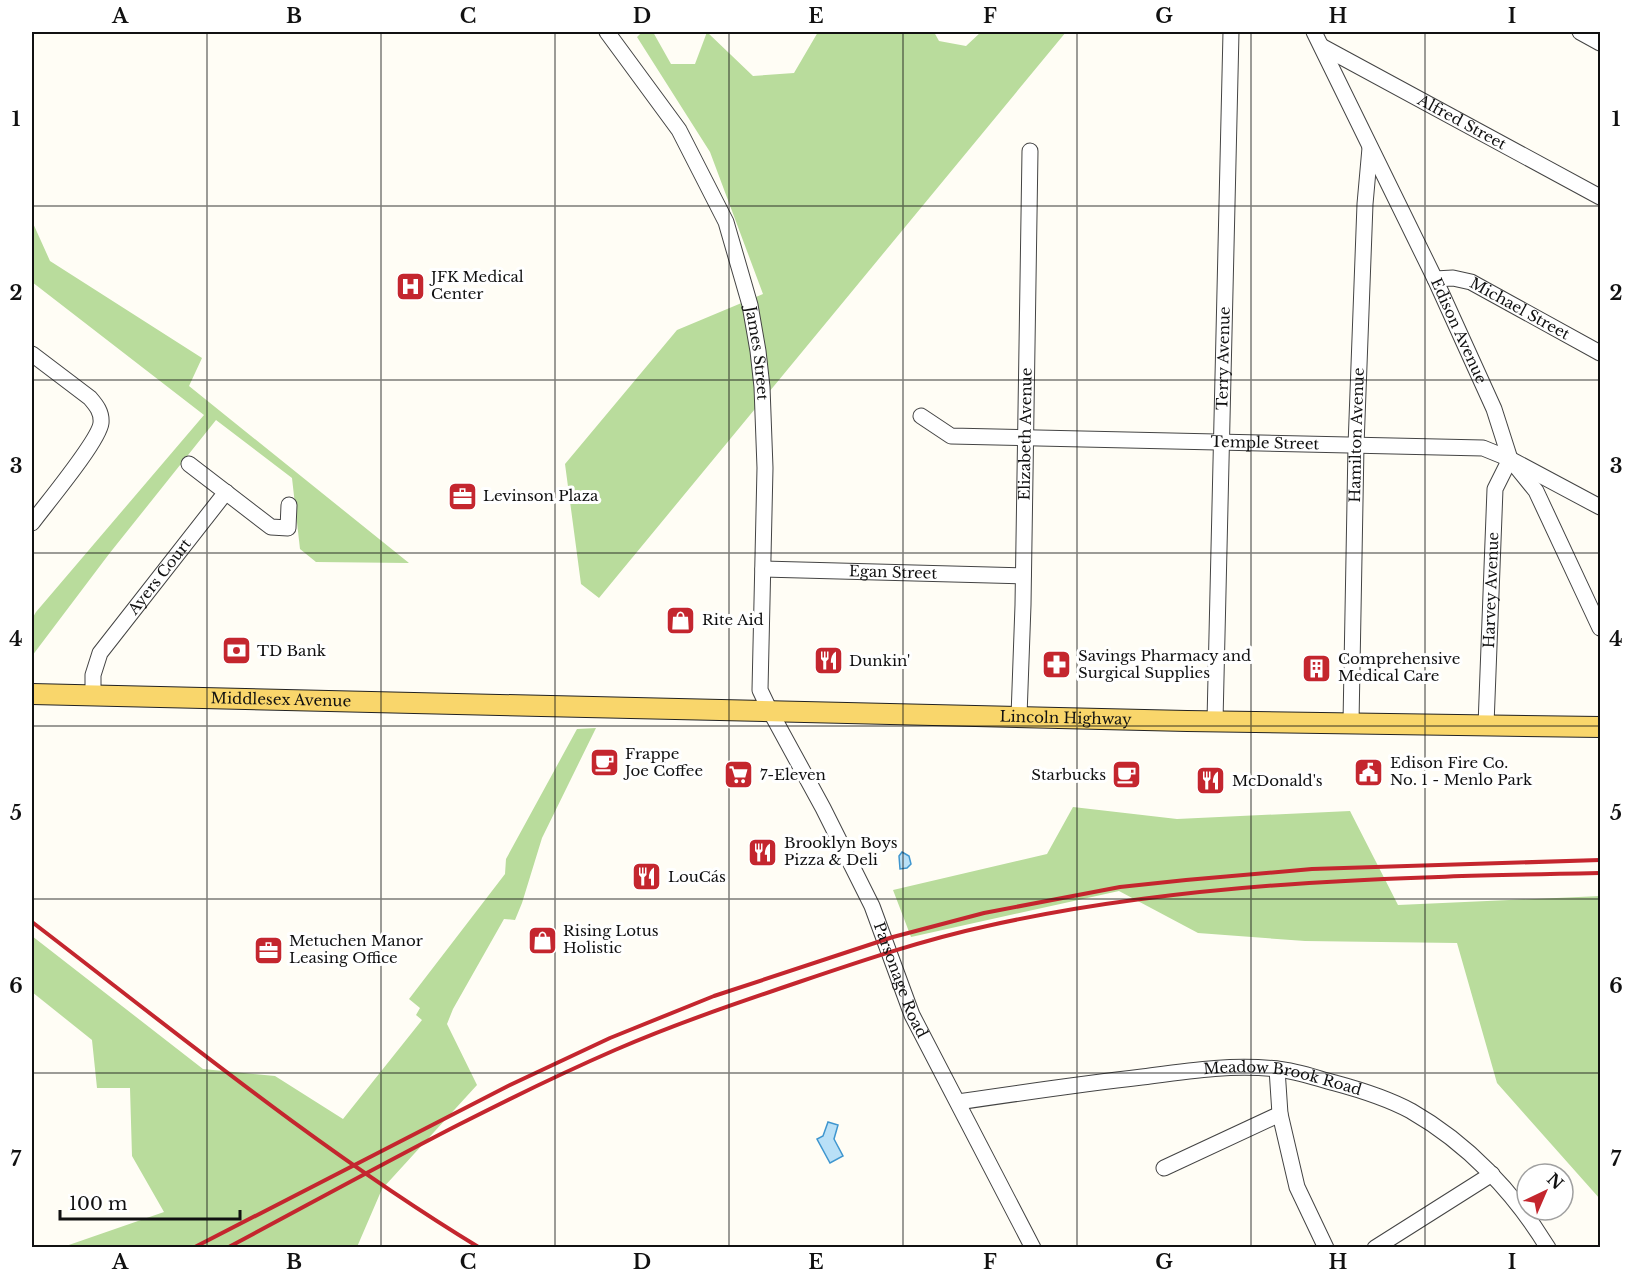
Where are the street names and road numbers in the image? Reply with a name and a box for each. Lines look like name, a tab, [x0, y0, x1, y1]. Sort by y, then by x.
street label: Alfred Street	[1414, 90, 1510, 154]
street label: Michael Street	[1467, 273, 1573, 344]
street label: Edison Avenue	[1427, 275, 1491, 387]
street label: James Street	[741, 303, 772, 401]
street label: Terry Avenue	[1212, 306, 1234, 410]
street label: Elizabeth Avenue	[1015, 367, 1036, 501]
street label: Hamilton Avenue	[1345, 367, 1368, 503]
street label: Temple Street	[1211, 432, 1320, 453]
street label: Harvey Avenue	[1479, 531, 1502, 649]
street label: Ayers Court	[123, 534, 195, 619]
street label: Egan Street	[849, 561, 938, 583]
street label: Middlesex Avenue	[211, 688, 351, 710]
street label: Lincoln Highway	[999, 707, 1132, 729]
street label: Parsonage Road	[870, 919, 932, 1041]
street label: Meadow Brook Road	[1203, 1057, 1364, 1099]

